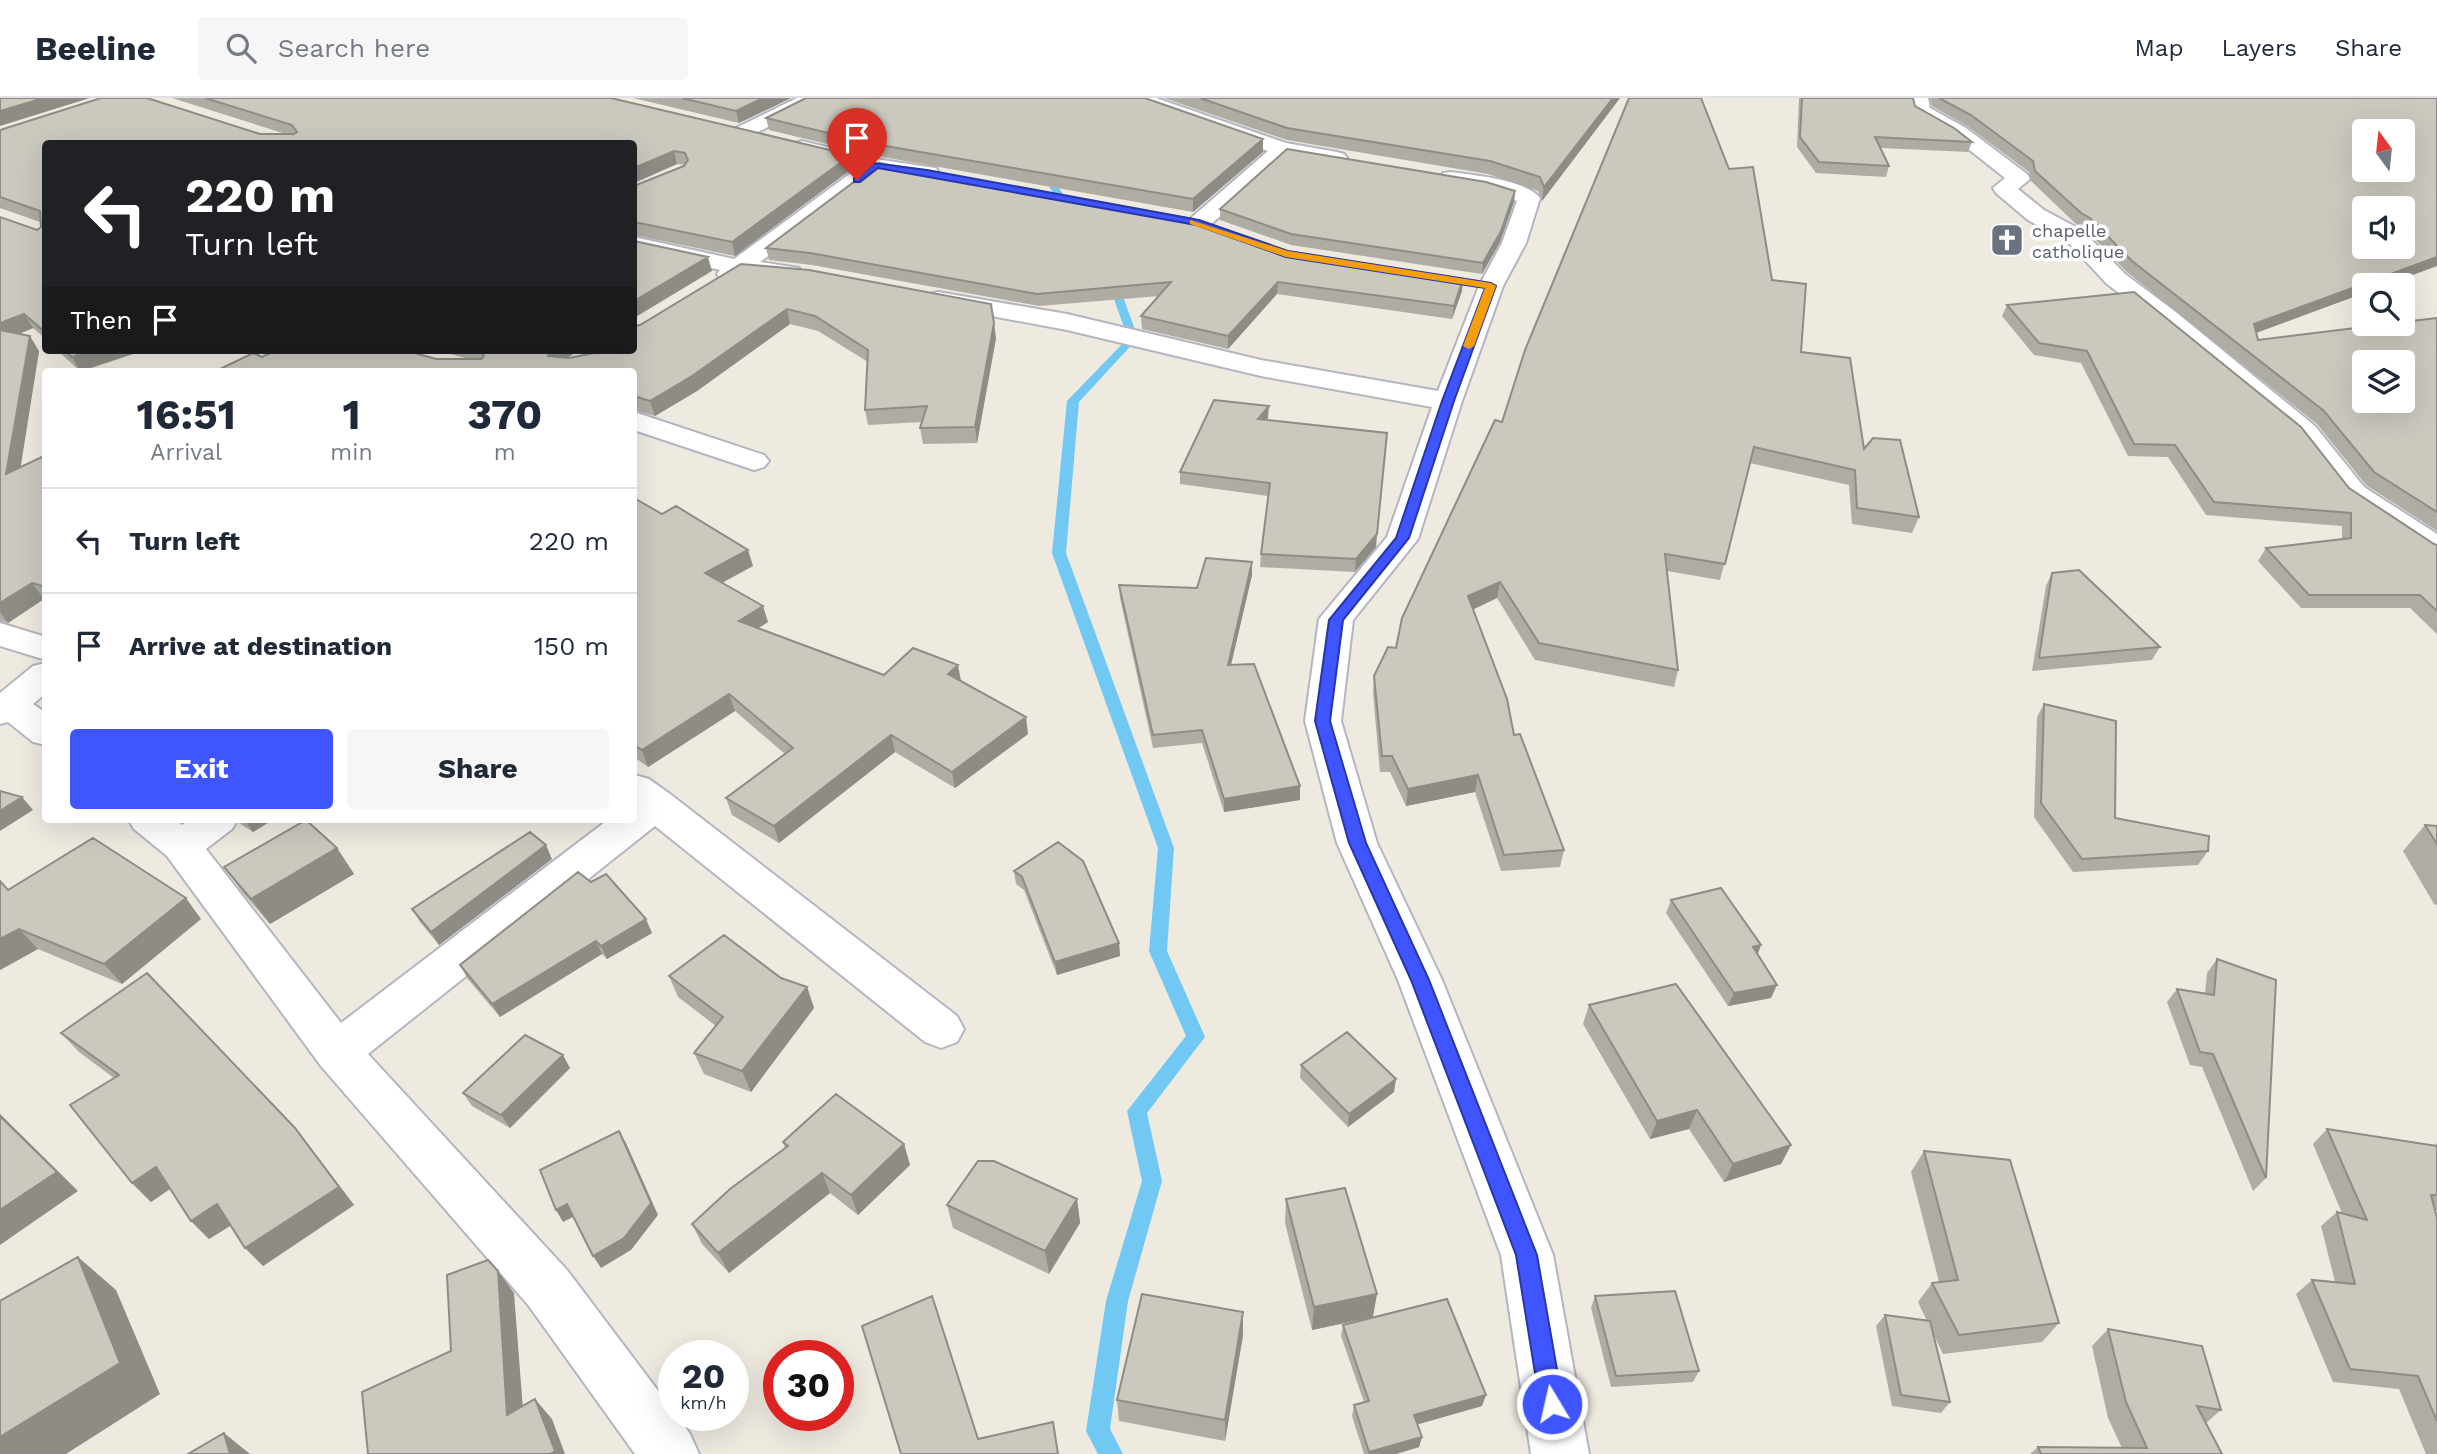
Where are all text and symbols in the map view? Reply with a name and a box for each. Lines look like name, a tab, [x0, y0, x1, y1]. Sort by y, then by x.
search box	[198, 17, 688, 80]
text: Beeline	[35, 29, 156, 68]
icon: search	[222, 29, 260, 67]
text: Search here	[278, 33, 430, 63]
text: Map	[2135, 34, 2183, 62]
text: Layers	[2221, 34, 2297, 62]
text: Share	[2335, 34, 2402, 62]
pin	[827, 108, 887, 180]
icon: arrive	[838, 119, 876, 157]
north arrow	[2352, 119, 2415, 182]
map controls	[2352, 119, 2415, 413]
text: 220 m	[185, 166, 335, 224]
icon: left	[70, 168, 161, 259]
button: sound	[2352, 196, 2415, 259]
place label: chapelle catholique	[2032, 220, 2124, 262]
church icon: chapelle catholique	[1988, 221, 2026, 259]
text: Turn left	[185, 225, 318, 263]
button: search	[2352, 273, 2415, 336]
icon: arrive	[146, 301, 184, 339]
text: Then	[70, 305, 132, 335]
button: layers	[2352, 350, 2415, 413]
text: 16:51	[137, 390, 236, 439]
text: 1	[342, 390, 361, 439]
text: 370	[467, 390, 542, 439]
text: Arrival	[150, 439, 222, 466]
text: min	[330, 439, 373, 466]
text: m	[494, 439, 516, 466]
icon: left	[70, 522, 108, 560]
text: Turn left	[129, 526, 240, 556]
text: 220 m	[529, 526, 609, 556]
icon: arrive	[70, 627, 108, 665]
text: Arrive at destination	[129, 631, 392, 661]
text: 150 m	[534, 631, 609, 661]
button: Exit	[70, 729, 333, 809]
button: Share	[347, 729, 609, 809]
speed limit sign: 30	[763, 1340, 854, 1431]
text: 20	[682, 1355, 725, 1397]
position arrow	[1515, 1367, 1589, 1441]
text: km/h	[680, 1392, 727, 1413]

